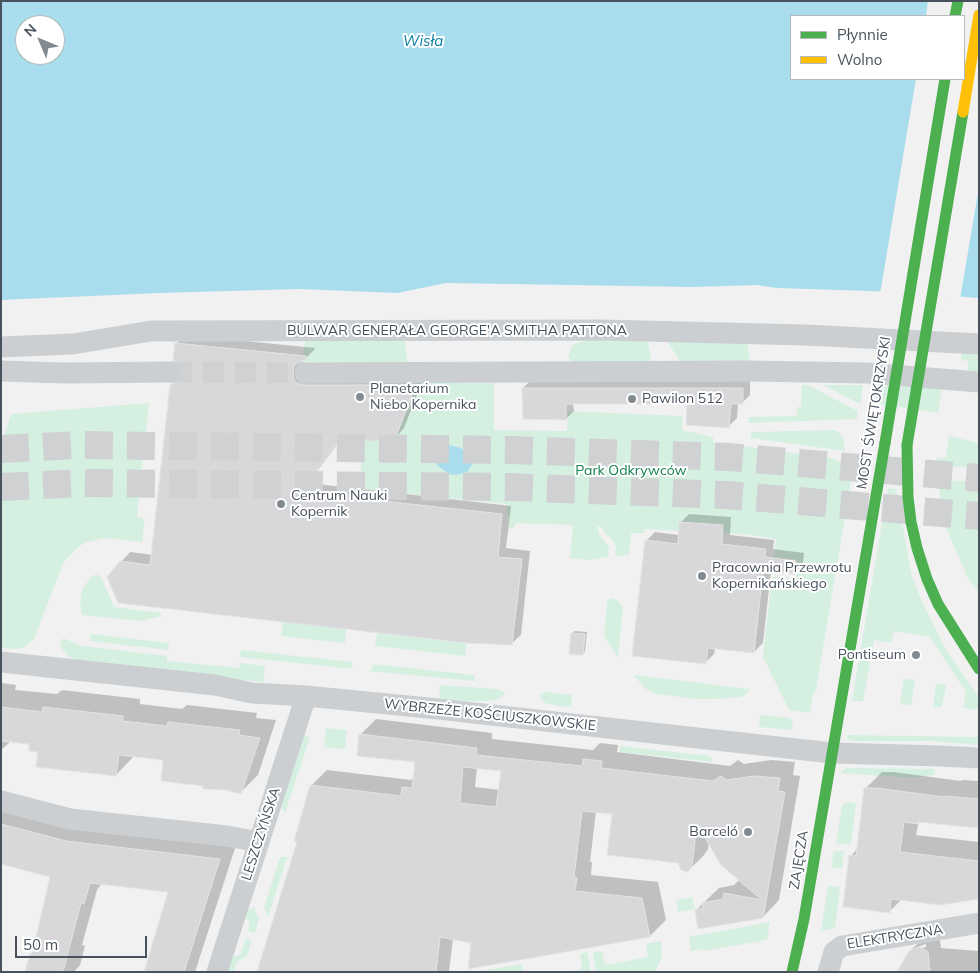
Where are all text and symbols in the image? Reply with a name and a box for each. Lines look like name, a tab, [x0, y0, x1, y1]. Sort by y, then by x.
north arrow	[15, 15, 65, 65]
legend	[790, 15, 965, 80]
text: N	[20, 20, 40, 40]
text: Płynnie	[837, 25, 888, 44]
water label: Wisła	[403, 32, 443, 50]
text: Wolno	[837, 50, 882, 69]
street label: BULWAR GENERAŁA GEORGE'A SMITHA PATTONA	[287, 323, 627, 339]
street label: MOST ŚWIĘTOKRZYSKI	[854, 336, 894, 490]
place label: Planetarium Niebo Kopernika	[370, 381, 476, 414]
marker: Planetarium Niebo Kopernika	[354, 391, 366, 403]
place label: Pawilon 512	[642, 391, 723, 407]
marker: Pawilon 512	[626, 393, 638, 405]
park label: Park Odkrywców	[575, 463, 687, 479]
place label: Centrum Nauki Kopernik	[291, 488, 387, 520]
marker: Centrum Nauki Kopernik	[275, 498, 287, 510]
place label: Pracownia Przewrotu Kopernikańskiego	[712, 560, 852, 592]
marker: Pracownia Przewrotu Kopernikańskiego	[696, 570, 708, 582]
place label: Pontiseum	[838, 647, 906, 663]
marker: Pontiseum	[910, 649, 922, 661]
street label: WYBRZEŻE KOŚCIUSZKOWSKIE	[383, 696, 597, 734]
street label: LESZCZYŃSKA	[238, 785, 284, 883]
place label: Barceló	[689, 824, 738, 840]
marker: Barceló	[742, 826, 754, 838]
street label: ZAJĘCZA	[786, 829, 812, 891]
street label: ELEKTRYCZNA	[846, 921, 944, 953]
scale bar	[18, 926, 150, 958]
text: 50 m	[23, 935, 58, 954]

